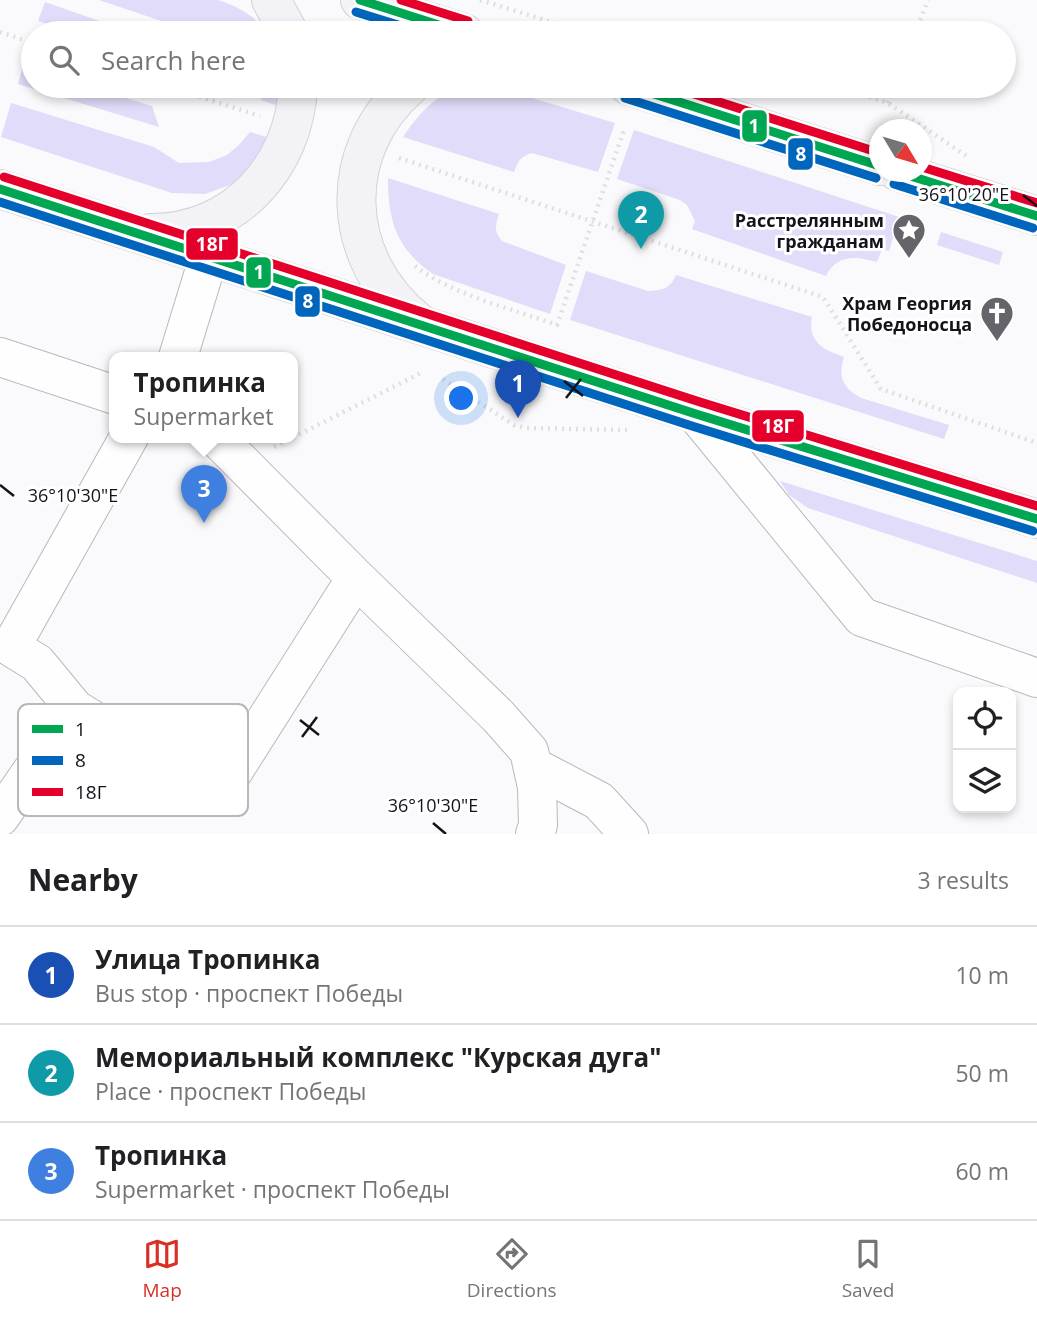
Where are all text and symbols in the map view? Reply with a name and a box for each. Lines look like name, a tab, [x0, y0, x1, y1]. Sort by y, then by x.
search box	[21, 21, 1016, 98]
icon: search	[45, 41, 83, 79]
text: Search here	[101, 42, 246, 78]
line badge: 1	[741, 109, 768, 143]
text: 1	[749, 113, 759, 139]
north arrow	[869, 119, 932, 182]
line badge: 8	[787, 137, 814, 171]
text: 8	[796, 141, 807, 167]
text: 36°10'20"E	[919, 182, 1009, 206]
pin: 2	[618, 191, 664, 249]
place label: Расстрелянным гражданам	[735, 208, 884, 253]
place icon: Расстрелянным гражданам	[890, 211, 928, 260]
line badge: 18Г	[185, 227, 239, 261]
text: 18Г	[196, 231, 229, 257]
line badge: 1	[245, 256, 272, 289]
text: 1	[254, 259, 264, 285]
line badge: 8	[294, 285, 321, 318]
text: 8	[303, 288, 314, 314]
place label: Храм Георгия Победоносца	[842, 291, 972, 336]
church icon: Храм Георгия Победоносца	[978, 294, 1016, 343]
popup	[109, 352, 298, 443]
pin: 1	[495, 360, 541, 418]
text: Тропинка	[134, 364, 266, 400]
your location	[444, 381, 478, 415]
text: Supermarket	[134, 400, 273, 432]
line badge: 18Г	[751, 409, 805, 443]
text: 18Г	[762, 413, 795, 439]
pin: 3	[181, 465, 227, 523]
text: 36°10'30"E	[28, 483, 118, 507]
map controls	[953, 687, 1016, 813]
button: locate	[953, 687, 1016, 750]
legend	[18, 704, 248, 816]
text: 1	[75, 716, 86, 742]
text: 8	[75, 747, 86, 773]
button: layers	[953, 750, 1016, 813]
text: 18Г	[75, 779, 107, 805]
text: 36°10'30"E	[388, 793, 478, 817]
text: Nearby	[28, 859, 138, 900]
text: 3 results	[918, 864, 1009, 896]
text: Улица Тропинка	[95, 941, 320, 977]
text: 1	[44, 959, 58, 991]
text: 10 m	[955, 959, 1009, 991]
text: Bus stop · проспект Победы	[95, 977, 403, 1009]
text: Мемориальный комплекс "Курская дуга"	[95, 1039, 662, 1075]
text: 2	[44, 1057, 58, 1089]
text: 50 m	[955, 1057, 1009, 1089]
text: Place · проспект Победы	[95, 1075, 366, 1107]
text: Тропинка	[95, 1137, 227, 1173]
text: 3	[44, 1155, 58, 1187]
text: 60 m	[955, 1155, 1009, 1187]
text: Supermarket · проспект Победы	[95, 1173, 450, 1205]
tab: Map	[143, 1235, 182, 1303]
tab: Directions	[467, 1235, 557, 1303]
tab: Saved	[842, 1235, 894, 1303]

